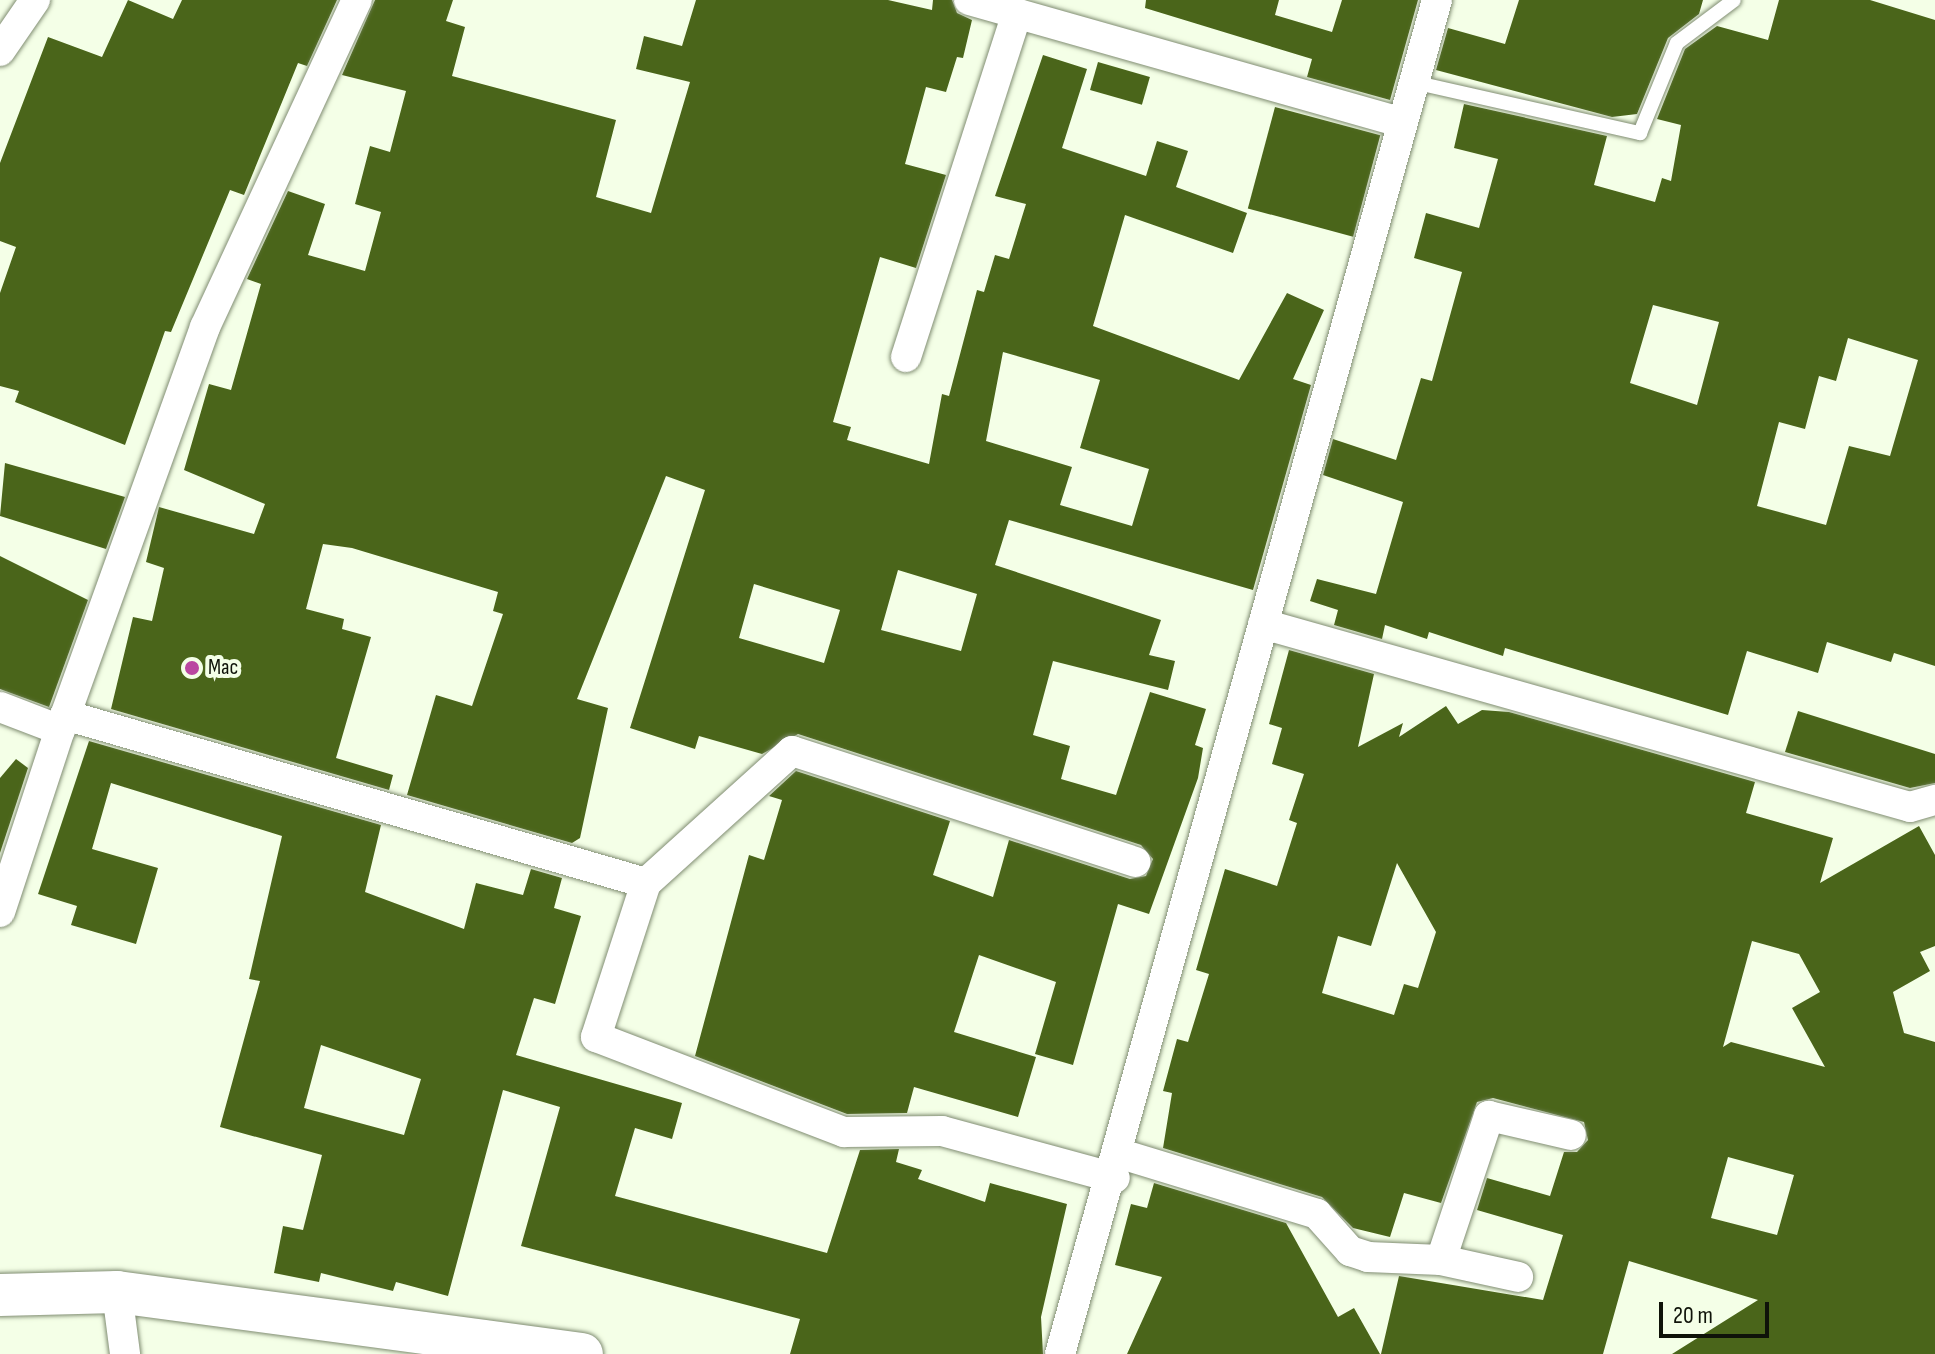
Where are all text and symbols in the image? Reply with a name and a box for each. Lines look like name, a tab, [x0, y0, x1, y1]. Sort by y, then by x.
place label: Mac	[208, 655, 238, 681]
marker: Mac	[183, 659, 201, 677]
scale bar	[1663, 1286, 1773, 1336]
text: 20 m	[1673, 1301, 1713, 1330]

